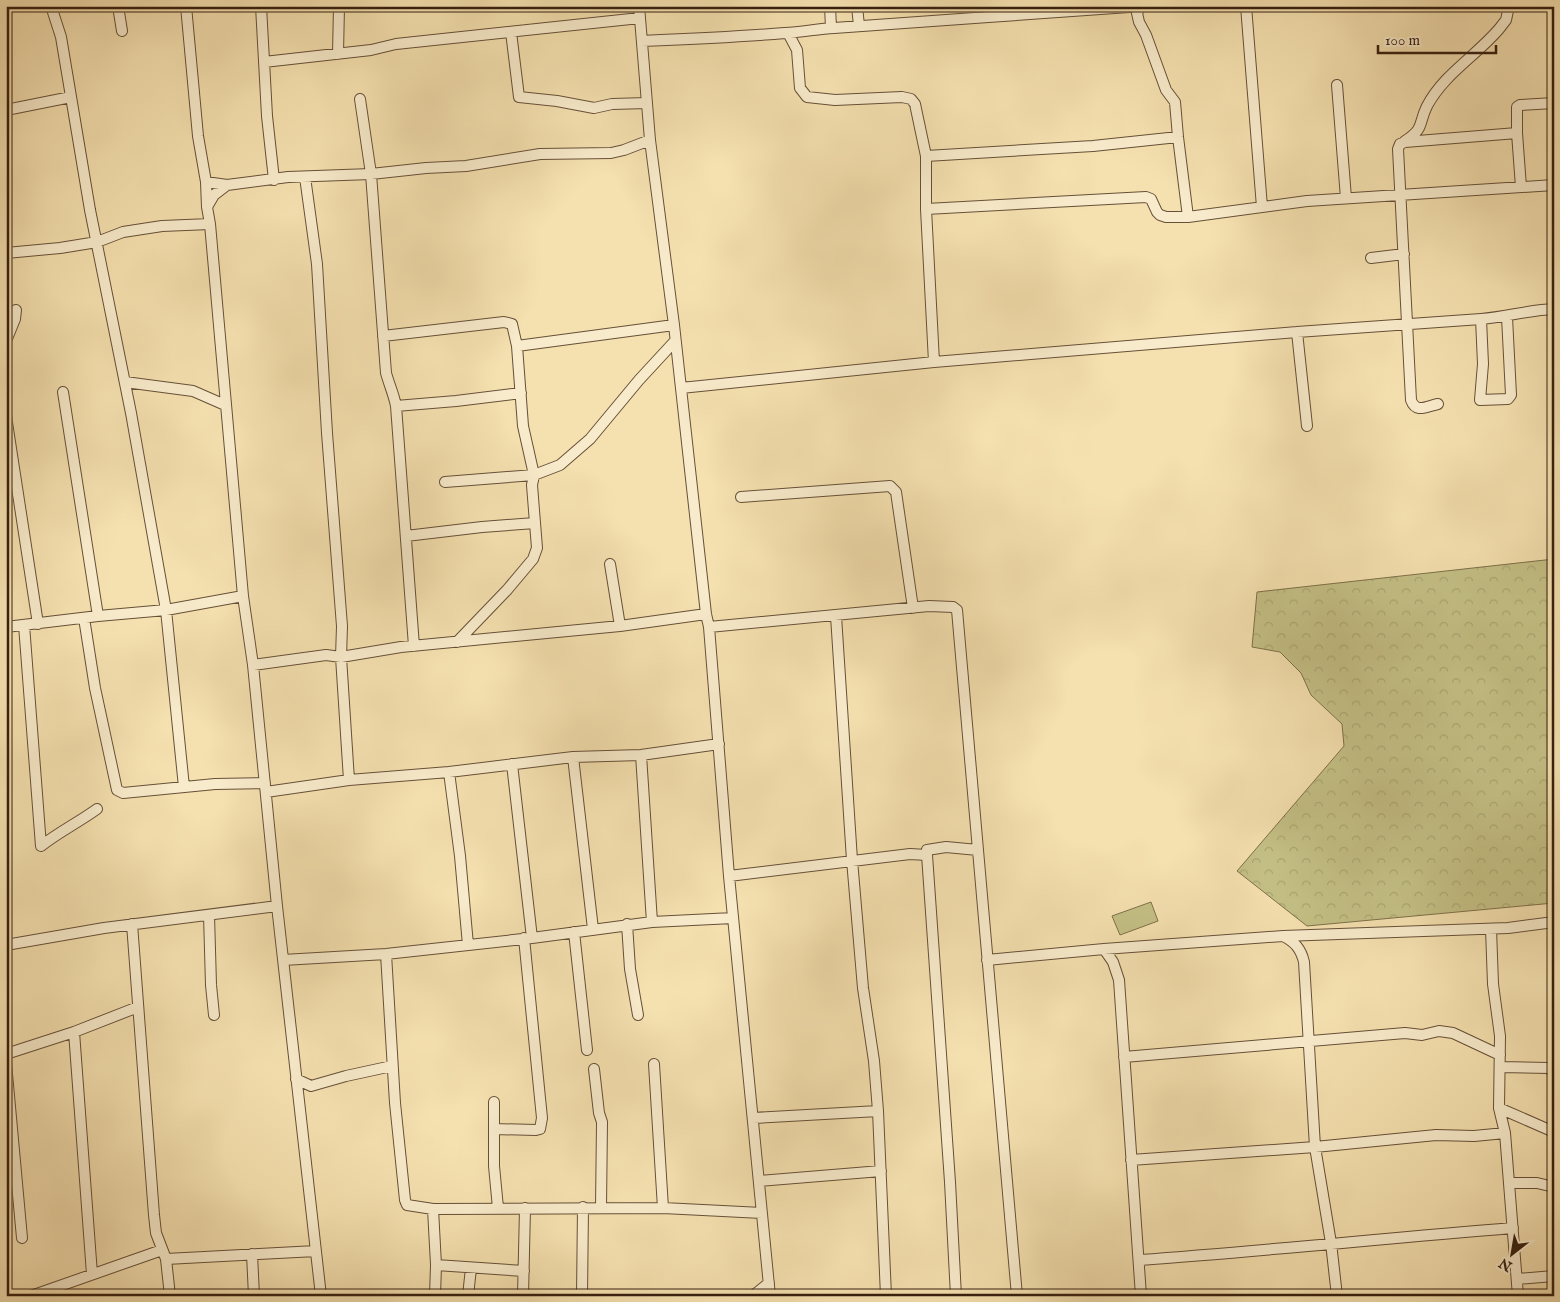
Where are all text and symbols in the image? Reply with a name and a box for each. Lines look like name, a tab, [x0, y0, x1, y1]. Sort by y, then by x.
scale bar	[1378, 22, 1495, 54]
text: 100 m	[1385, 31, 1421, 50]
north arrow	[1488, 1230, 1538, 1280]
text: N	[1496, 1253, 1517, 1276]

